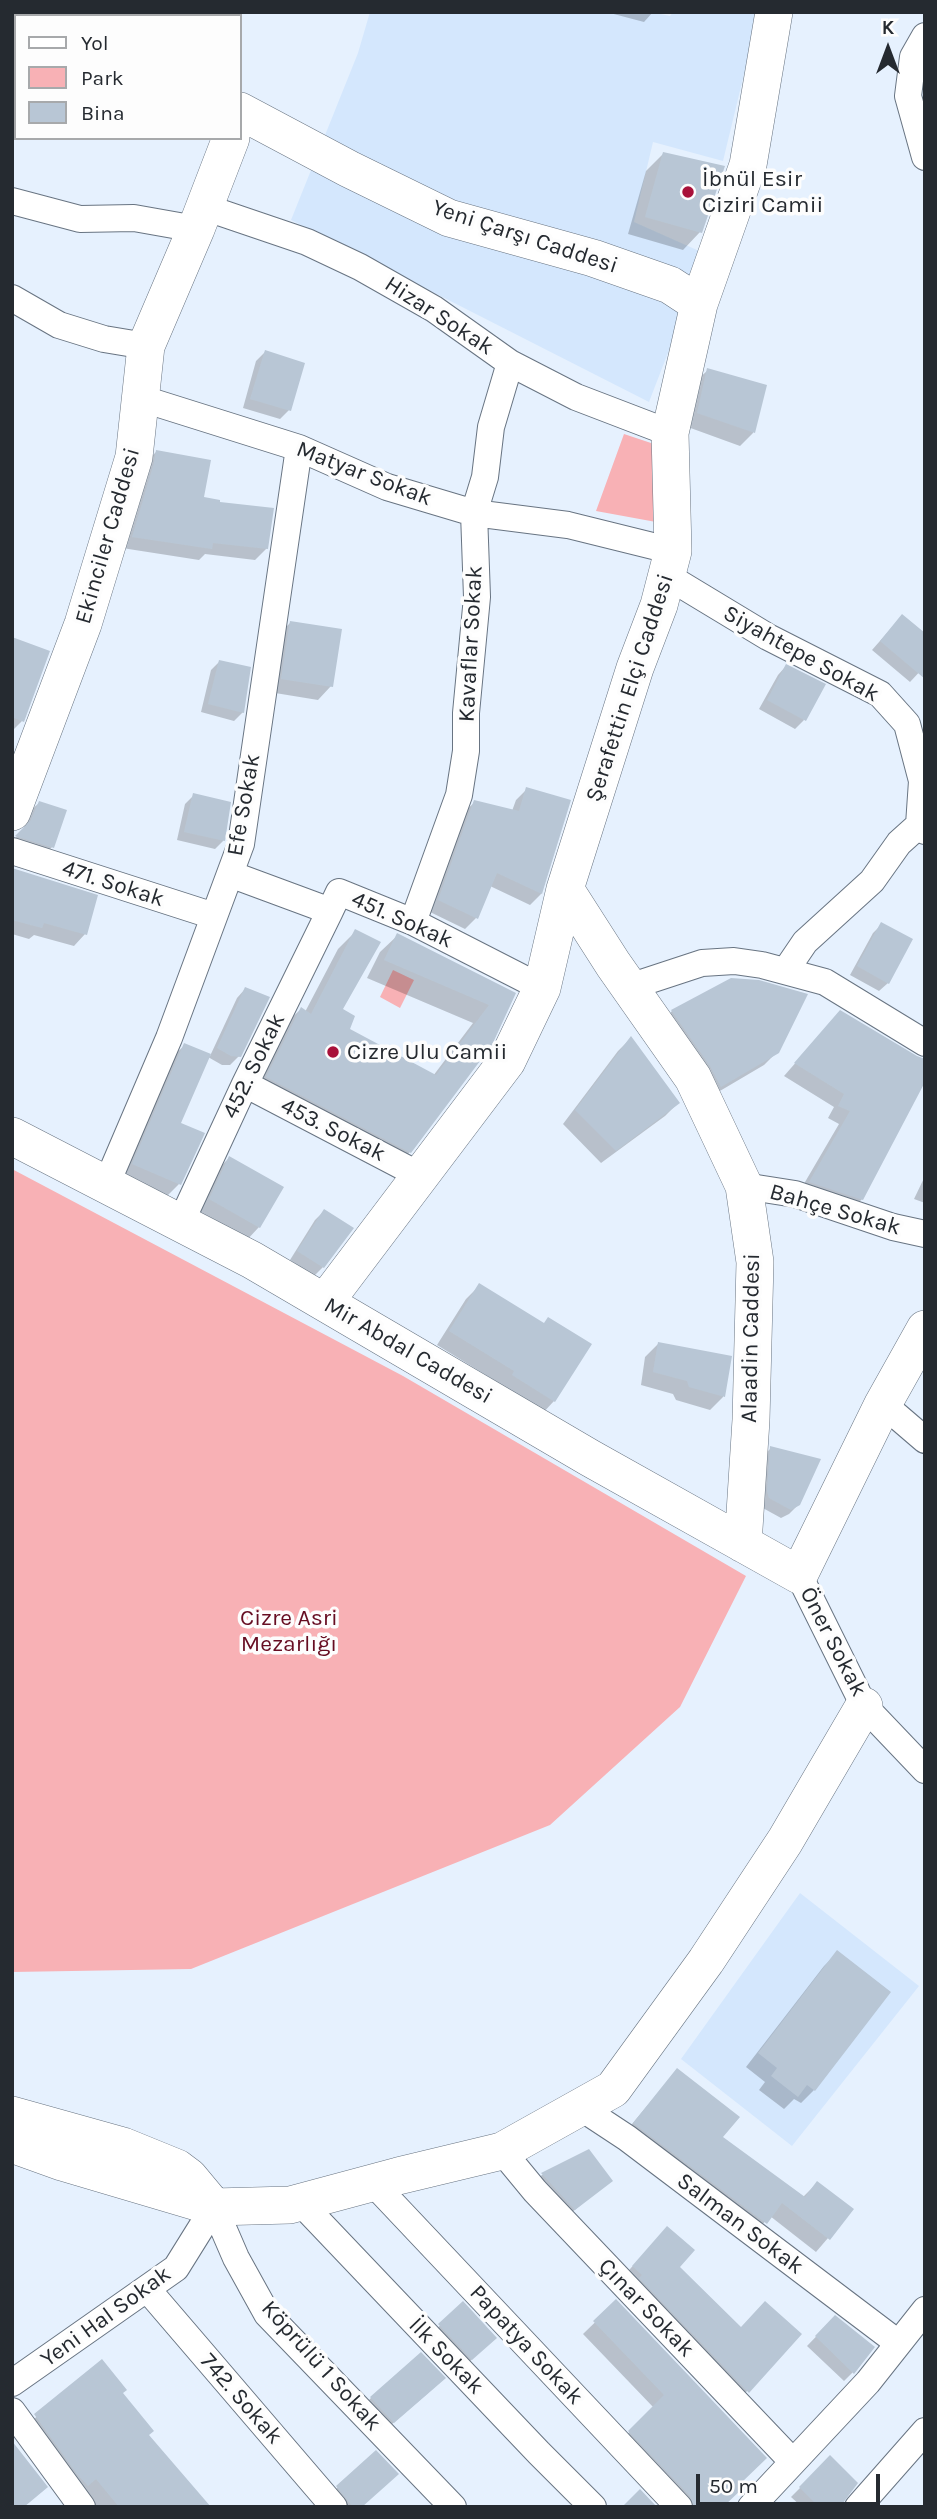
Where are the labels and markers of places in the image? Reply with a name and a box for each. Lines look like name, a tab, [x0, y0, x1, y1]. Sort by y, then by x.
place label: İbnül Esir Ciziri Camii	[702, 165, 823, 219]
marker: İbnül Esir Ciziri Camii	[680, 184, 696, 200]
place label: Cizre Ulu Camii	[347, 1038, 507, 1066]
marker: Cizre Ulu Camii	[325, 1044, 341, 1060]

